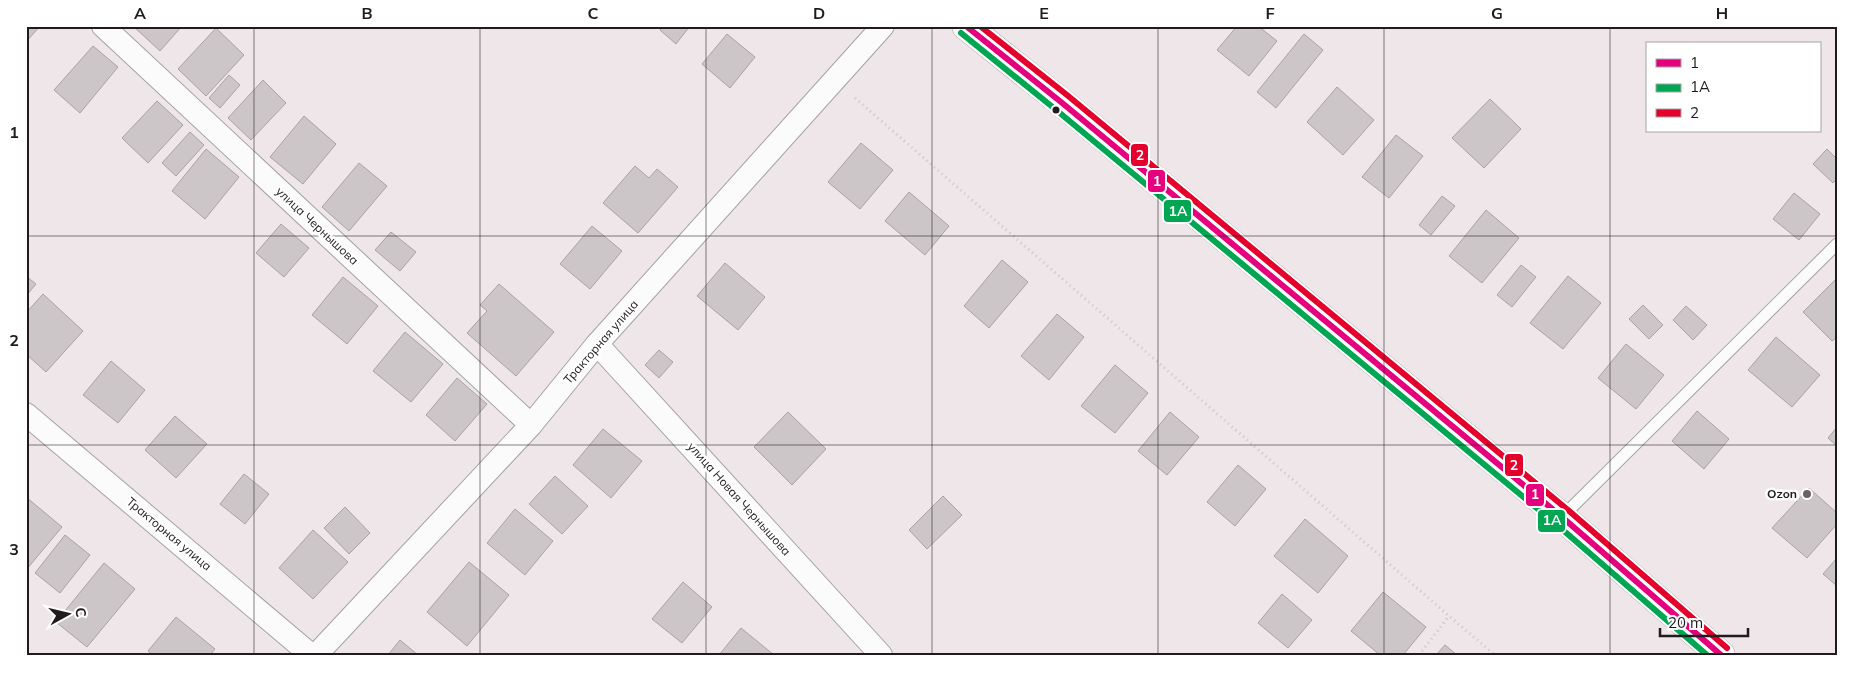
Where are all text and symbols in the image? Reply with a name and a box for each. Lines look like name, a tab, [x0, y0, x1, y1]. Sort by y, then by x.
text: A	[134, 3, 146, 23]
text: B	[361, 3, 373, 23]
text: C	[588, 3, 599, 23]
text: D	[813, 3, 825, 23]
text: E	[1039, 3, 1049, 23]
text: F	[1265, 3, 1275, 23]
text: G	[1491, 3, 1503, 23]
text: H	[1716, 3, 1728, 23]
legend	[1646, 42, 1820, 132]
text: 1	[1690, 53, 1699, 72]
text: 1А	[1690, 77, 1710, 96]
text: 2	[1690, 103, 1699, 122]
unlabelled marker	[1051, 105, 1061, 115]
text: 1	[9, 122, 19, 142]
line badge: 2	[1130, 143, 1149, 167]
text: 2	[1136, 146, 1144, 164]
line badge: 1	[1147, 169, 1166, 193]
text: 1	[1153, 172, 1161, 190]
street label: улица Чернышова	[273, 184, 362, 268]
line badge: 1А	[1163, 199, 1192, 223]
text: 1А	[1169, 202, 1188, 220]
street label: Тракторная улица	[560, 297, 641, 387]
text: 2	[9, 330, 19, 350]
street label: улица Новая Чернышова	[685, 439, 794, 558]
line badge: 2	[1504, 453, 1524, 477]
text: 2	[1510, 456, 1518, 474]
line badge: 1	[1525, 483, 1545, 507]
text: 1	[1531, 485, 1539, 503]
place label: Ozon	[1767, 486, 1797, 501]
marker: Ozon	[1801, 488, 1813, 500]
street label: Тракторная улица	[124, 494, 215, 574]
line badge: 1А	[1537, 509, 1566, 533]
text: 1А	[1543, 511, 1562, 529]
text: 3	[9, 539, 19, 559]
north arrow	[42, 588, 92, 638]
text: С	[71, 606, 90, 618]
scale bar	[1660, 606, 1748, 638]
text: 20 m	[1668, 613, 1703, 632]

